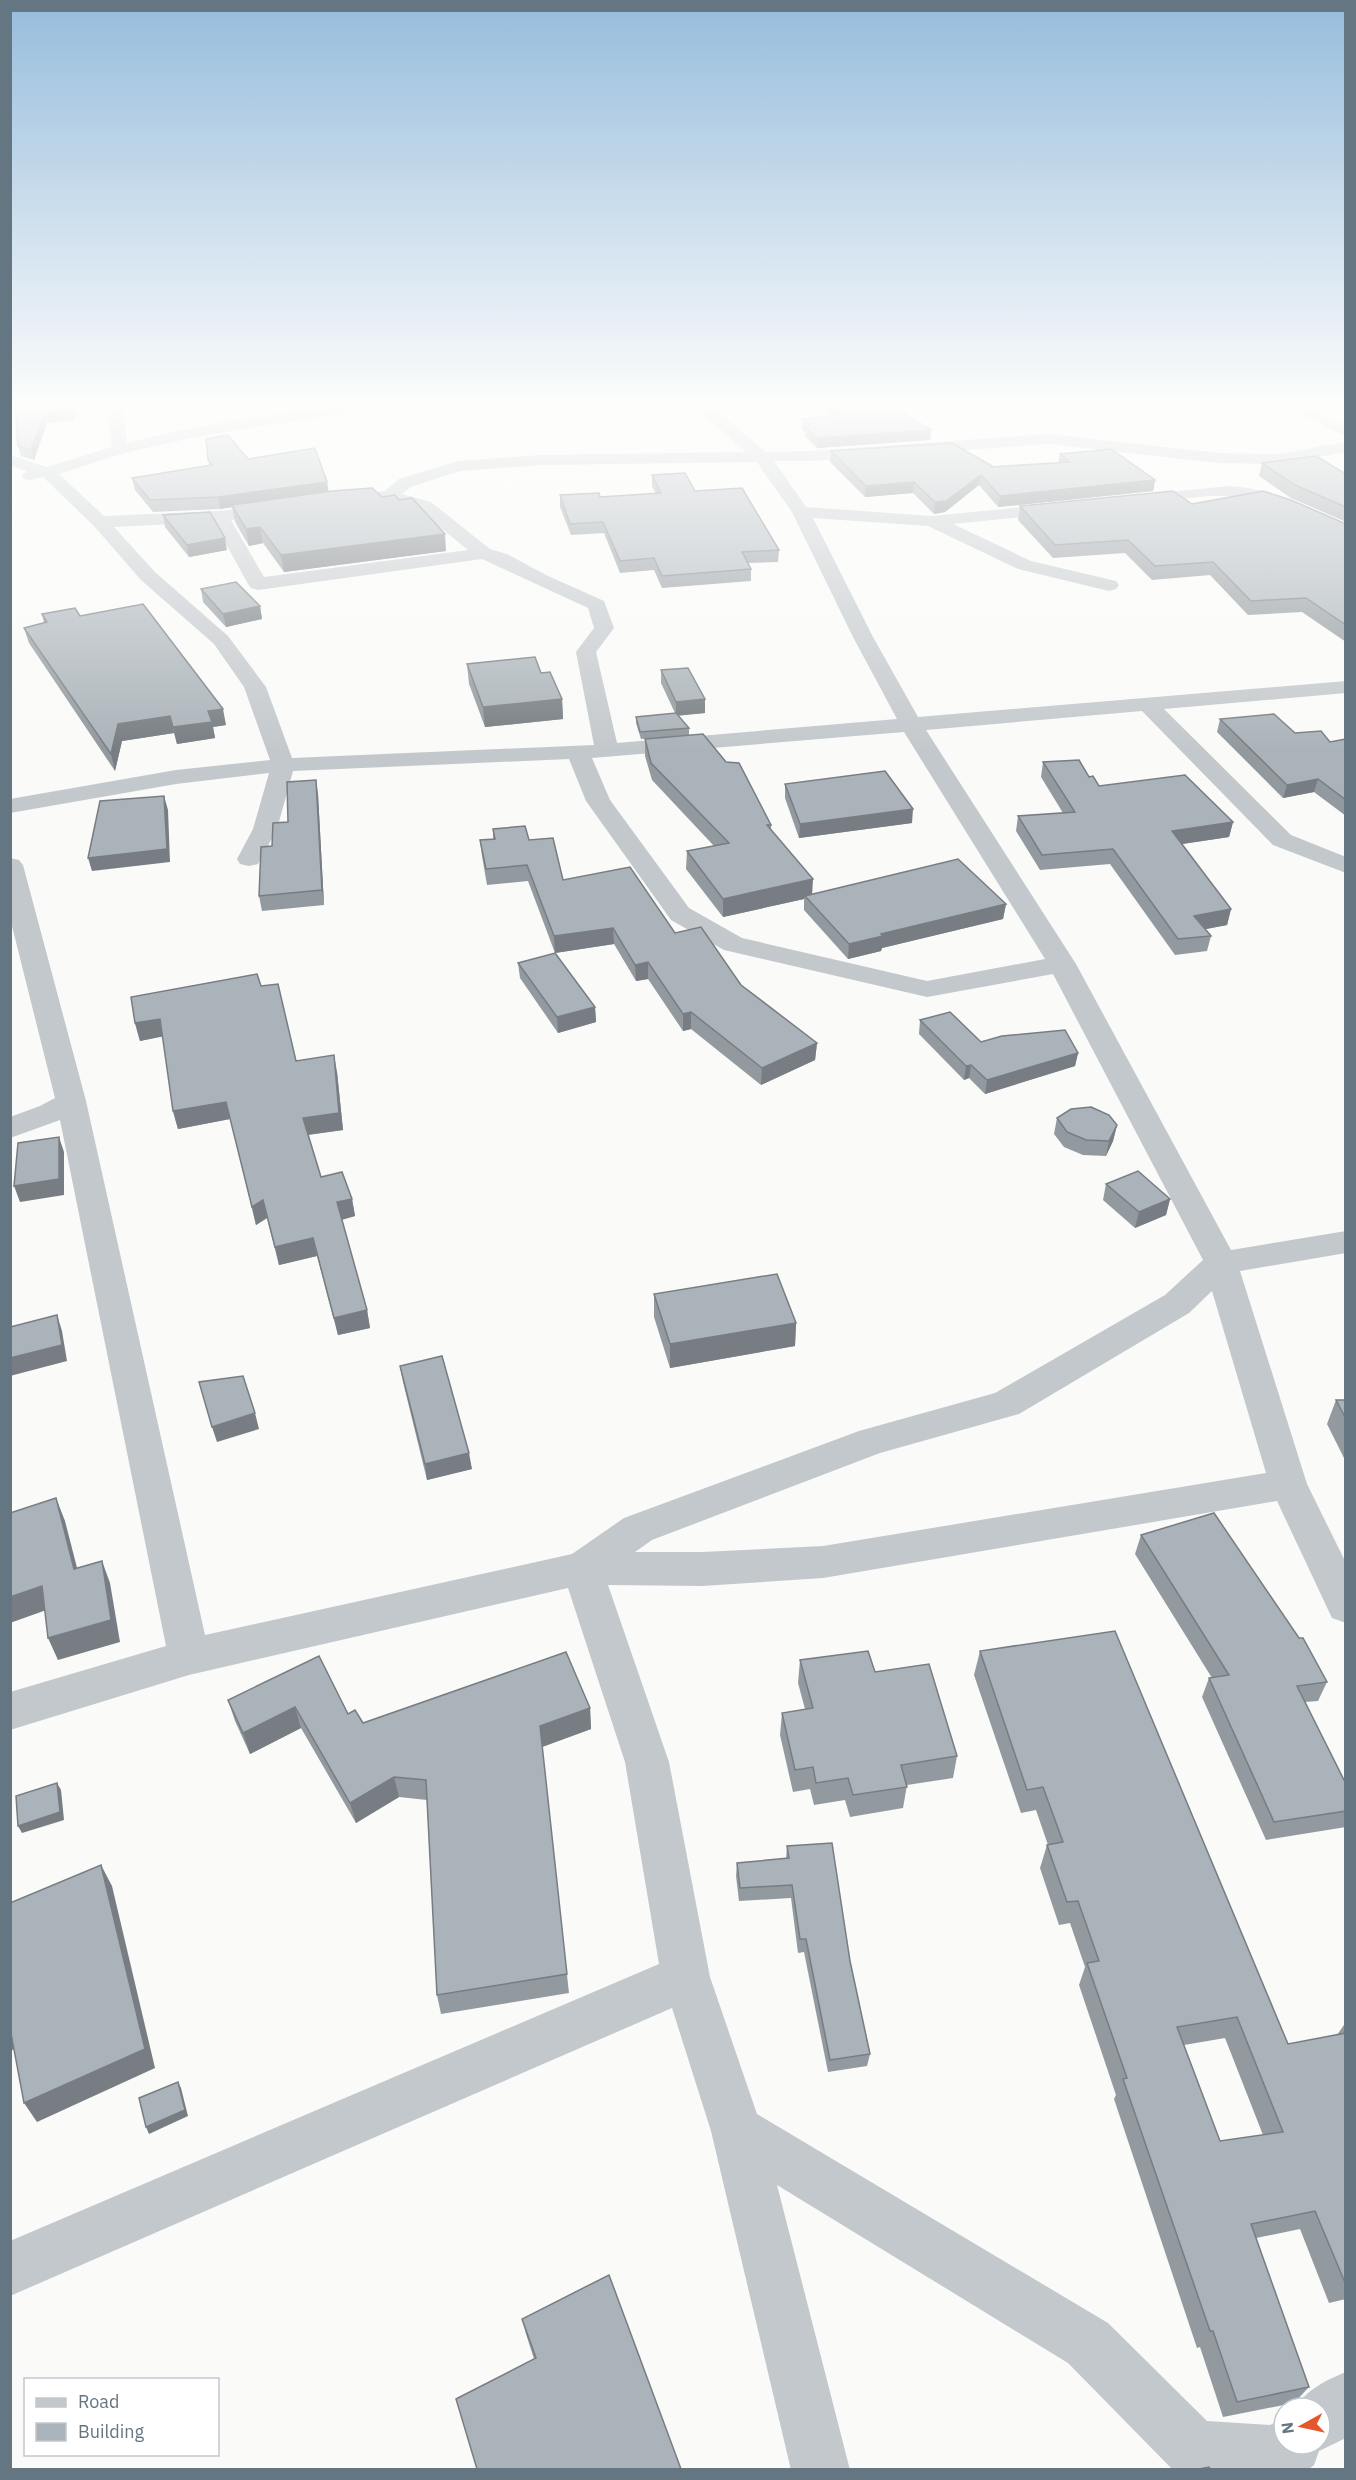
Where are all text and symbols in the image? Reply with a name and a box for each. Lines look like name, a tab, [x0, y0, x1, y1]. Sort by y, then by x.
legend	[24, 2378, 219, 2456]
text: Road	[78, 2390, 119, 2413]
north arrow	[1272, 2396, 1332, 2456]
text: Building	[78, 2420, 145, 2443]
text: N	[1276, 2421, 1298, 2435]

